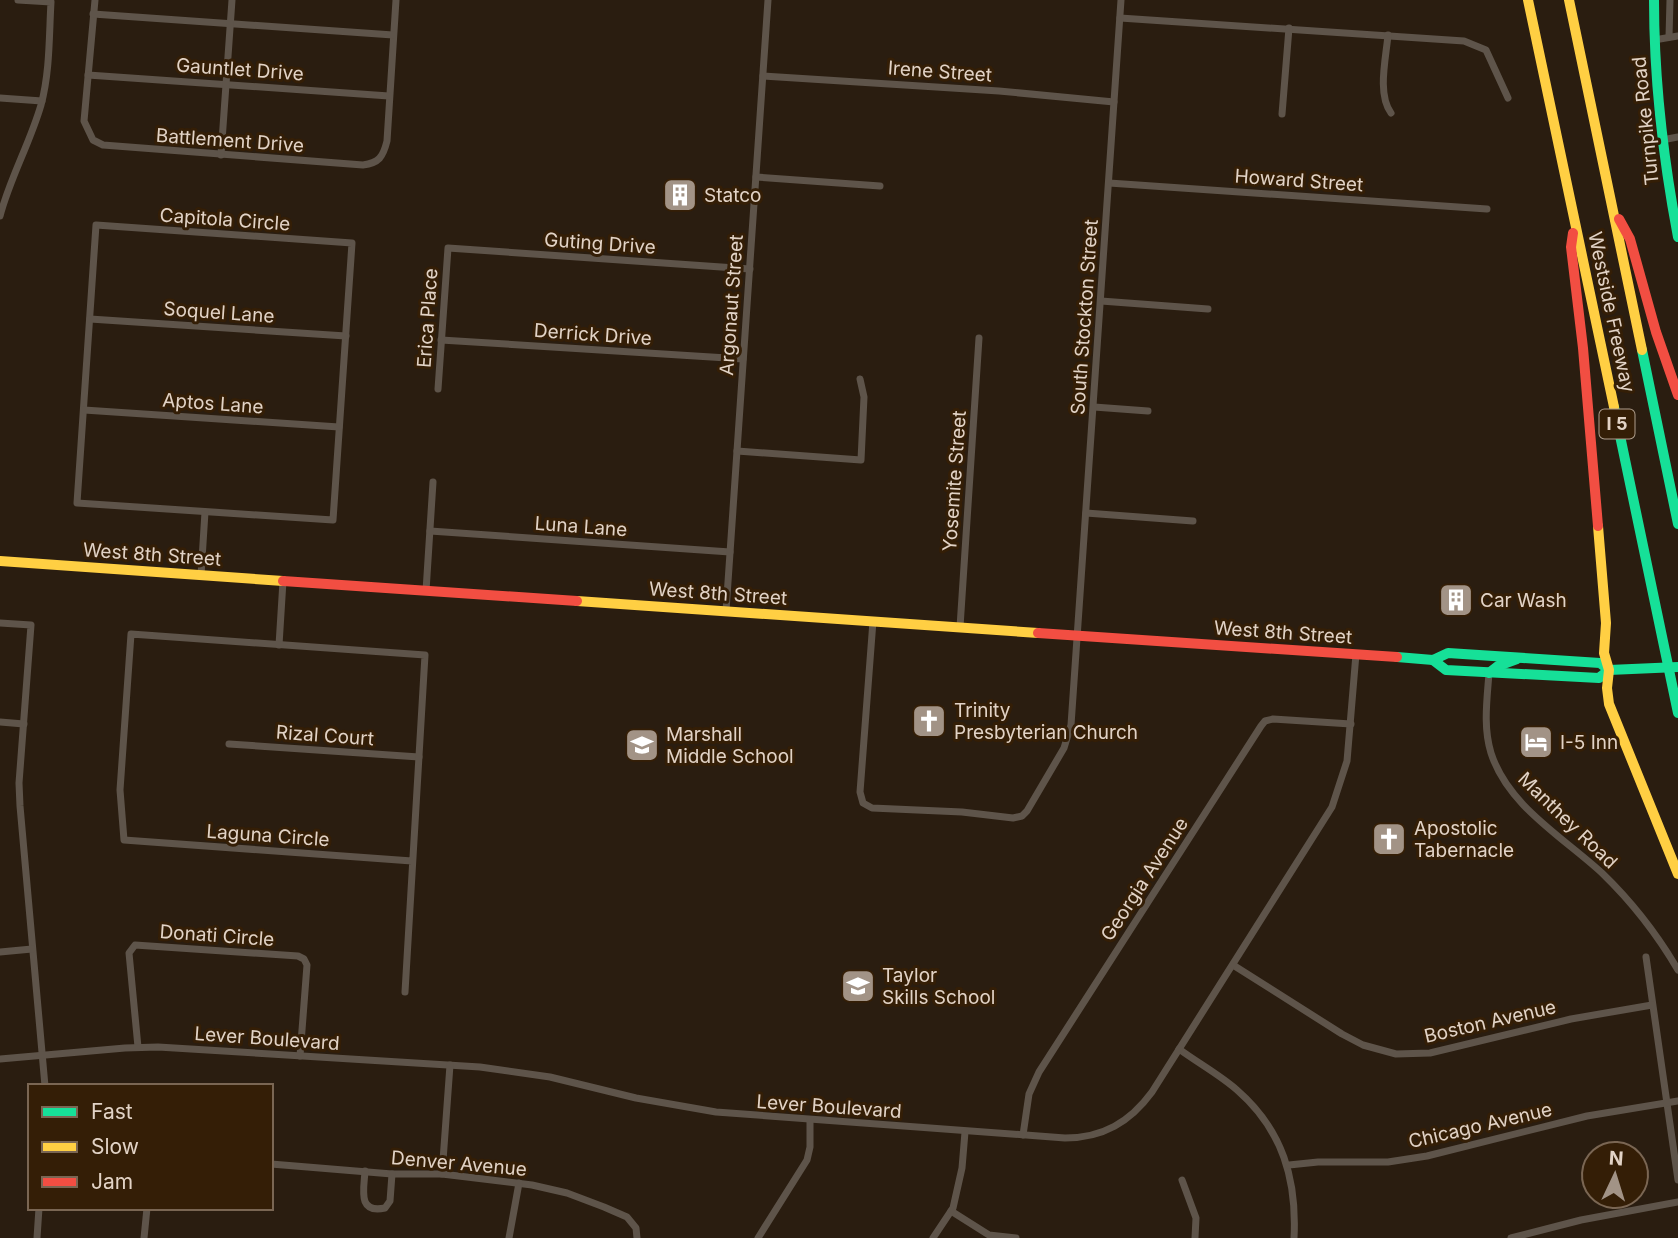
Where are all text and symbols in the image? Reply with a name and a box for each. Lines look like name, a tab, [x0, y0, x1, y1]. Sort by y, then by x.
street label: Gauntlet Drive	[175, 54, 305, 85]
street label: Turnpike Road	[1627, 55, 1664, 186]
street label: Irene Street	[887, 56, 993, 87]
street label: Battlement Drive	[155, 124, 305, 157]
street label: Howard Street	[1234, 165, 1364, 196]
building icon: Statco	[661, 176, 699, 214]
place label: Statco	[704, 184, 761, 207]
street label: Capitola Circle	[159, 203, 291, 236]
street label: South Stockton Street	[1066, 218, 1103, 416]
street label: Guting Drive	[543, 228, 656, 259]
street label: Westside Freeway	[1583, 230, 1640, 395]
street label: Argonaut Street	[715, 234, 748, 376]
street label: Erica Place	[413, 267, 442, 369]
street label: Soquel Lane	[163, 297, 275, 328]
street label: Derrick Drive	[533, 319, 653, 350]
street label: Aptos Lane	[162, 388, 264, 419]
street label: Yosemite Street	[938, 410, 971, 552]
road number: I 5	[1600, 410, 1634, 438]
street label: Luna Lane	[534, 512, 628, 541]
street label: West 8th Street	[82, 538, 222, 571]
street label: West 8th Street	[648, 577, 788, 610]
building icon: Car Wash	[1437, 581, 1475, 619]
place label: Car Wash	[1480, 589, 1567, 612]
street label: West 8th Street	[1213, 616, 1353, 649]
place label: Trinity Presbyterian Church	[954, 699, 1138, 744]
church icon: Trinity Presbyterian Church	[910, 702, 948, 740]
street label: Rizal Court	[275, 721, 375, 750]
place label: Marshall Middle School	[666, 723, 794, 768]
hotel icon: I-5 Inn	[1517, 723, 1555, 761]
school or university icon: Marshall Middle School	[623, 726, 661, 764]
place label: I-5 Inn	[1560, 731, 1618, 754]
street label: Manthey Road	[1513, 767, 1622, 873]
street label: Georgia Avenue	[1096, 813, 1193, 945]
place label: Apostolic Tabernacle	[1414, 817, 1514, 862]
street label: Laguna Circle	[206, 820, 330, 851]
church icon: Apostolic Tabernacle	[1370, 820, 1408, 858]
street label: Donati Circle	[159, 920, 275, 951]
place label: Taylor Skills School	[882, 964, 995, 1009]
school or university icon: Taylor Skills School	[839, 967, 877, 1005]
street label: Boston Avenue	[1422, 995, 1558, 1048]
street label: Lever Boulevard	[194, 1022, 340, 1055]
legend	[28, 1084, 273, 1210]
street label: Lever Boulevard	[756, 1090, 902, 1123]
street label: Chicago Avenue	[1406, 1098, 1554, 1153]
text: Fast	[91, 1099, 133, 1124]
text: Slow	[91, 1134, 139, 1159]
north arrow	[1580, 1140, 1650, 1210]
street label: Denver Avenue	[390, 1146, 528, 1181]
text: N	[1608, 1147, 1624, 1171]
text: Jam	[91, 1169, 133, 1194]

